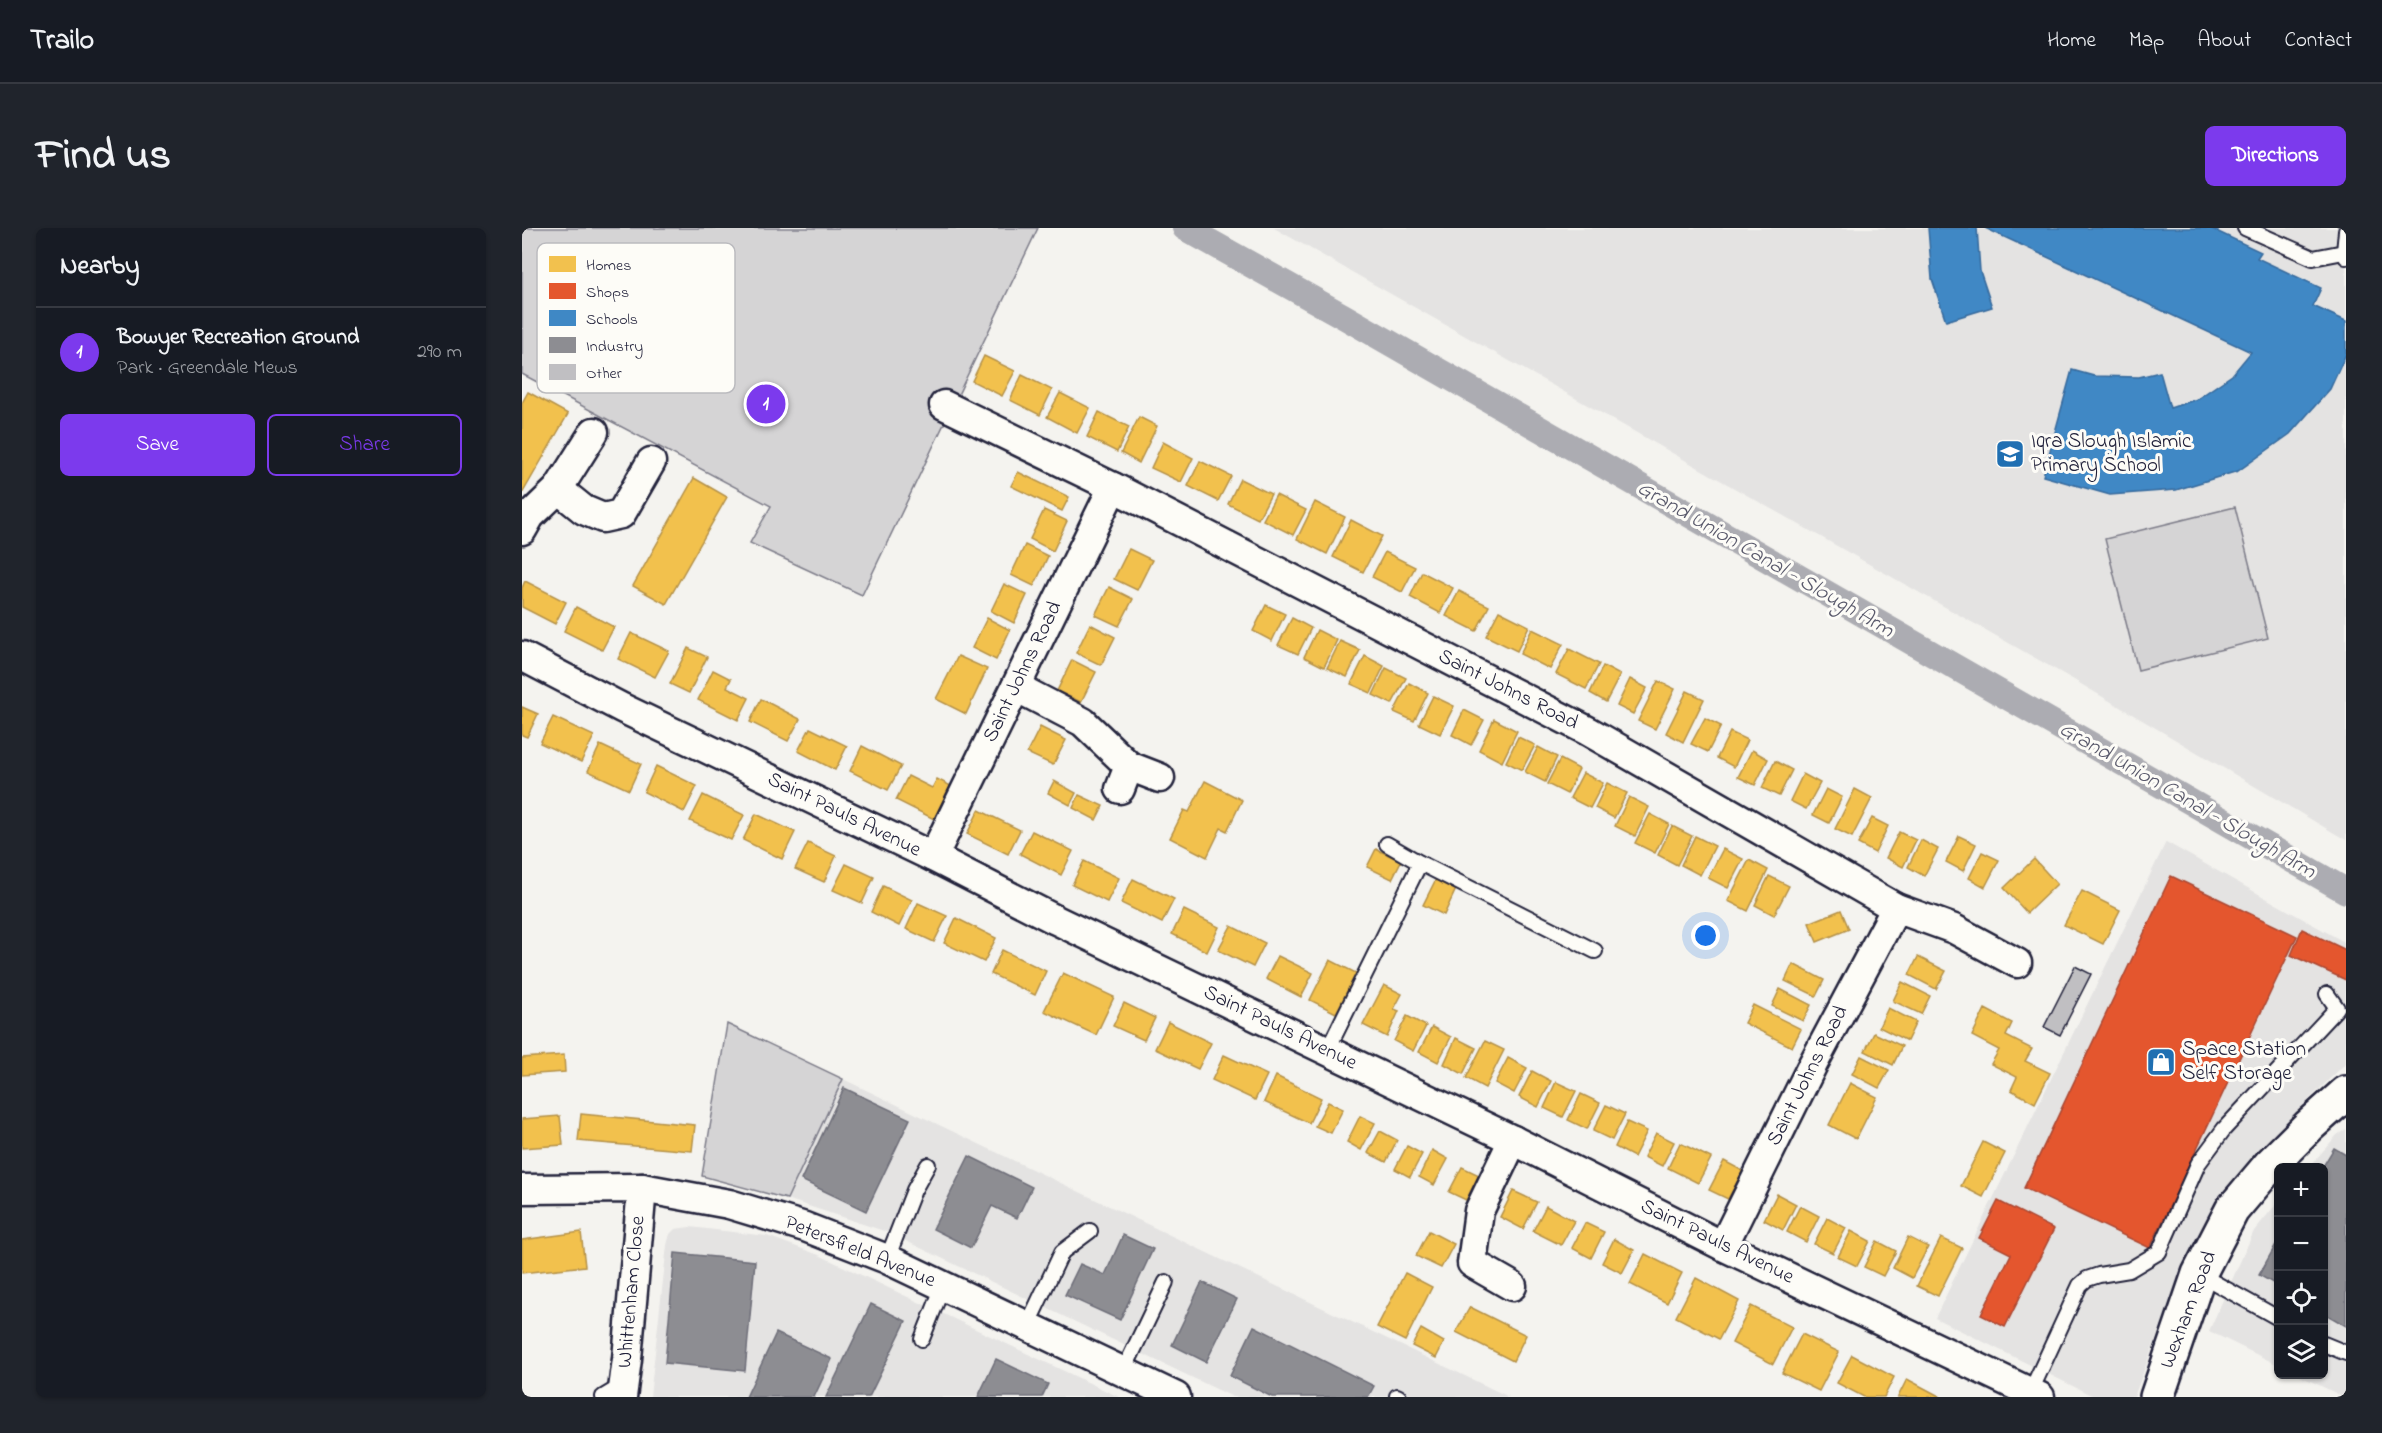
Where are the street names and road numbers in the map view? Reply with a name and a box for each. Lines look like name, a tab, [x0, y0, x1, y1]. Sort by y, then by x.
street label: Saint Johns Road	[976, 596, 1070, 748]
street label: Saint Johns Road	[1433, 642, 1583, 738]
street label: Saint Pauls Avenue	[762, 765, 926, 865]
street label: Saint Pauls Avenue	[1198, 978, 1362, 1078]
street label: Saint Johns Road	[1760, 1001, 1856, 1151]
street label: Saint Pauls Avenue	[1635, 1192, 1799, 1292]
street label: Petersfield Avenue	[780, 1208, 940, 1296]
street label: Whittenham Close	[610, 1214, 654, 1369]
street label: Wexham Road	[2153, 1247, 2225, 1373]

